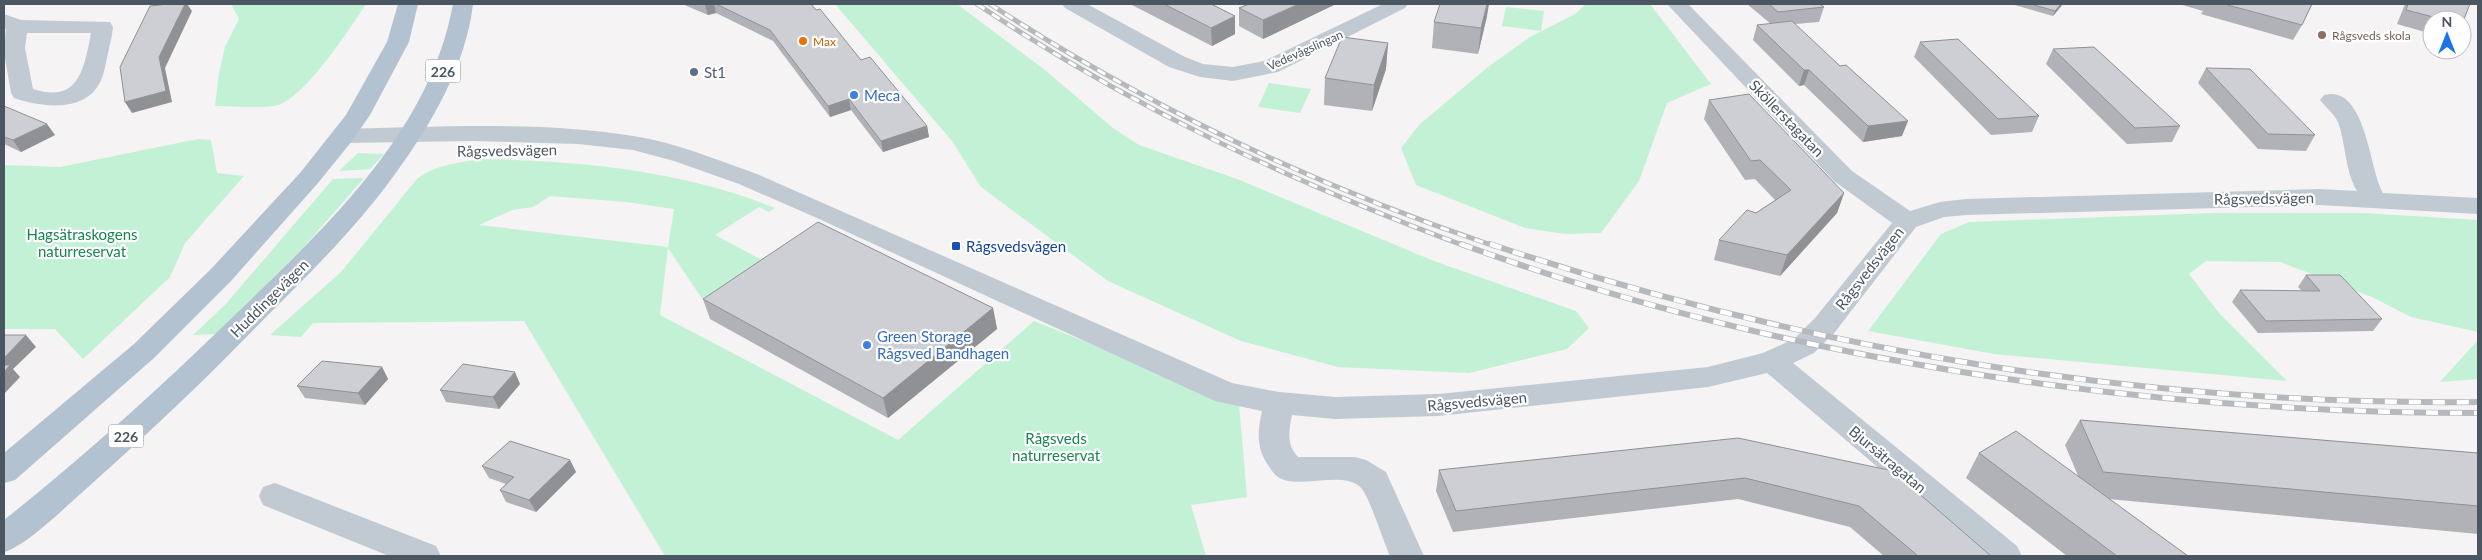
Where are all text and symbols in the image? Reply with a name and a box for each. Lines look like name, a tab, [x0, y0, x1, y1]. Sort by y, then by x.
north arrow	[2422, 10, 2472, 60]
text: N	[2442, 13, 2452, 30]
street label: Vedevågslingan	[1265, 27, 1345, 73]
place label: Rågsveds skola	[2332, 28, 2411, 43]
marker: Rågsveds skola	[2316, 29, 2328, 41]
place label: Max	[813, 34, 836, 49]
marker: Max	[797, 35, 809, 47]
road number: 226	[426, 59, 460, 82]
place label: St1	[704, 63, 726, 81]
marker: St1	[688, 66, 700, 78]
street label: Sköllerstagatan	[1746, 76, 1828, 160]
place label: Meca	[864, 86, 900, 104]
marker: Meca	[848, 89, 860, 101]
street label: Rågsvedsvägen	[457, 140, 557, 160]
street label: Rågsvedsvägen	[2214, 188, 2314, 208]
street label: Rågsvedsvägen	[1831, 223, 1907, 313]
park label: Hagsätraskogens naturreservat	[26, 225, 138, 260]
place label: Rågsvedsvägen	[966, 237, 1066, 255]
marker: Rågsvedsvägen	[950, 240, 962, 252]
street label: Huddingevägen	[226, 255, 312, 341]
place label: Green Storage Rågsved Bandhagen	[877, 327, 1009, 362]
marker: Green Storage Rågsved Bandhagen	[861, 339, 873, 351]
street label: Rågsvedsvägen	[1426, 388, 1528, 414]
street label: Bjursätragatan	[1846, 421, 1930, 497]
road number: 226	[108, 424, 144, 448]
park label: Rågsveds naturreservat	[1012, 429, 1101, 464]

